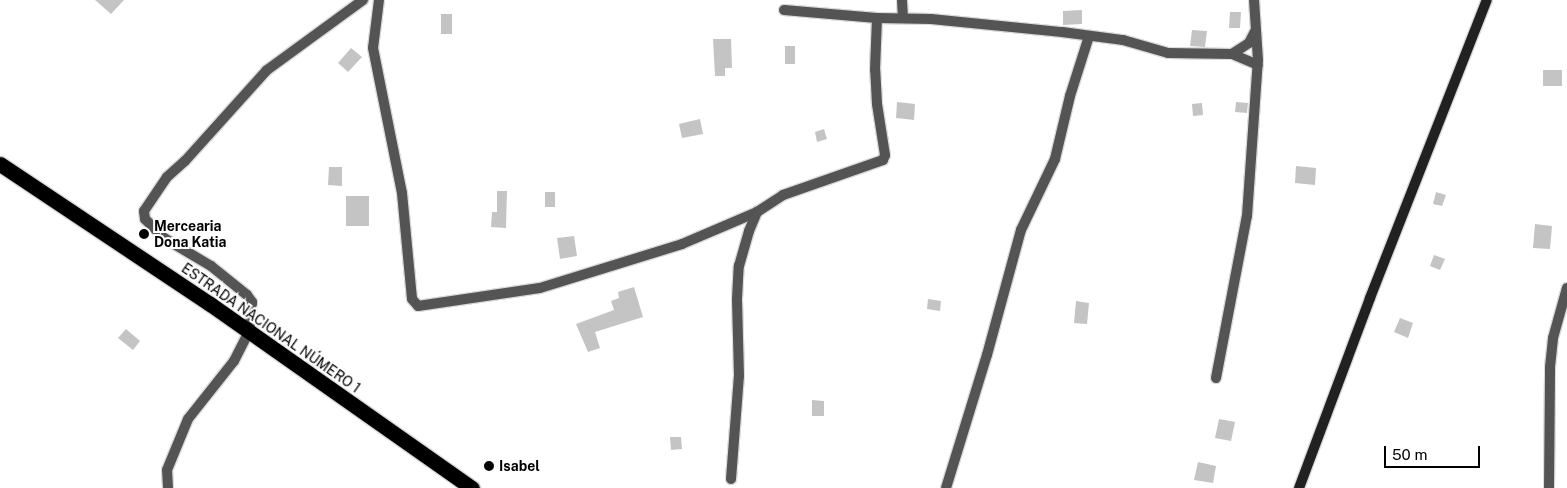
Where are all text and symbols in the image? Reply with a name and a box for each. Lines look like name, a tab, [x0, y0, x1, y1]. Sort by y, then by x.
place label: Mercearia Dona Katia	[154, 218, 227, 250]
marker: Mercearia Dona Katia	[138, 228, 150, 240]
street label: ESTRADA NACIONAL NÚMERO 1	[178, 260, 364, 396]
scale bar	[1387, 436, 1483, 468]
text: 50 m	[1392, 446, 1427, 463]
place label: Isabel	[499, 458, 540, 474]
marker: Isabel	[483, 460, 495, 472]

